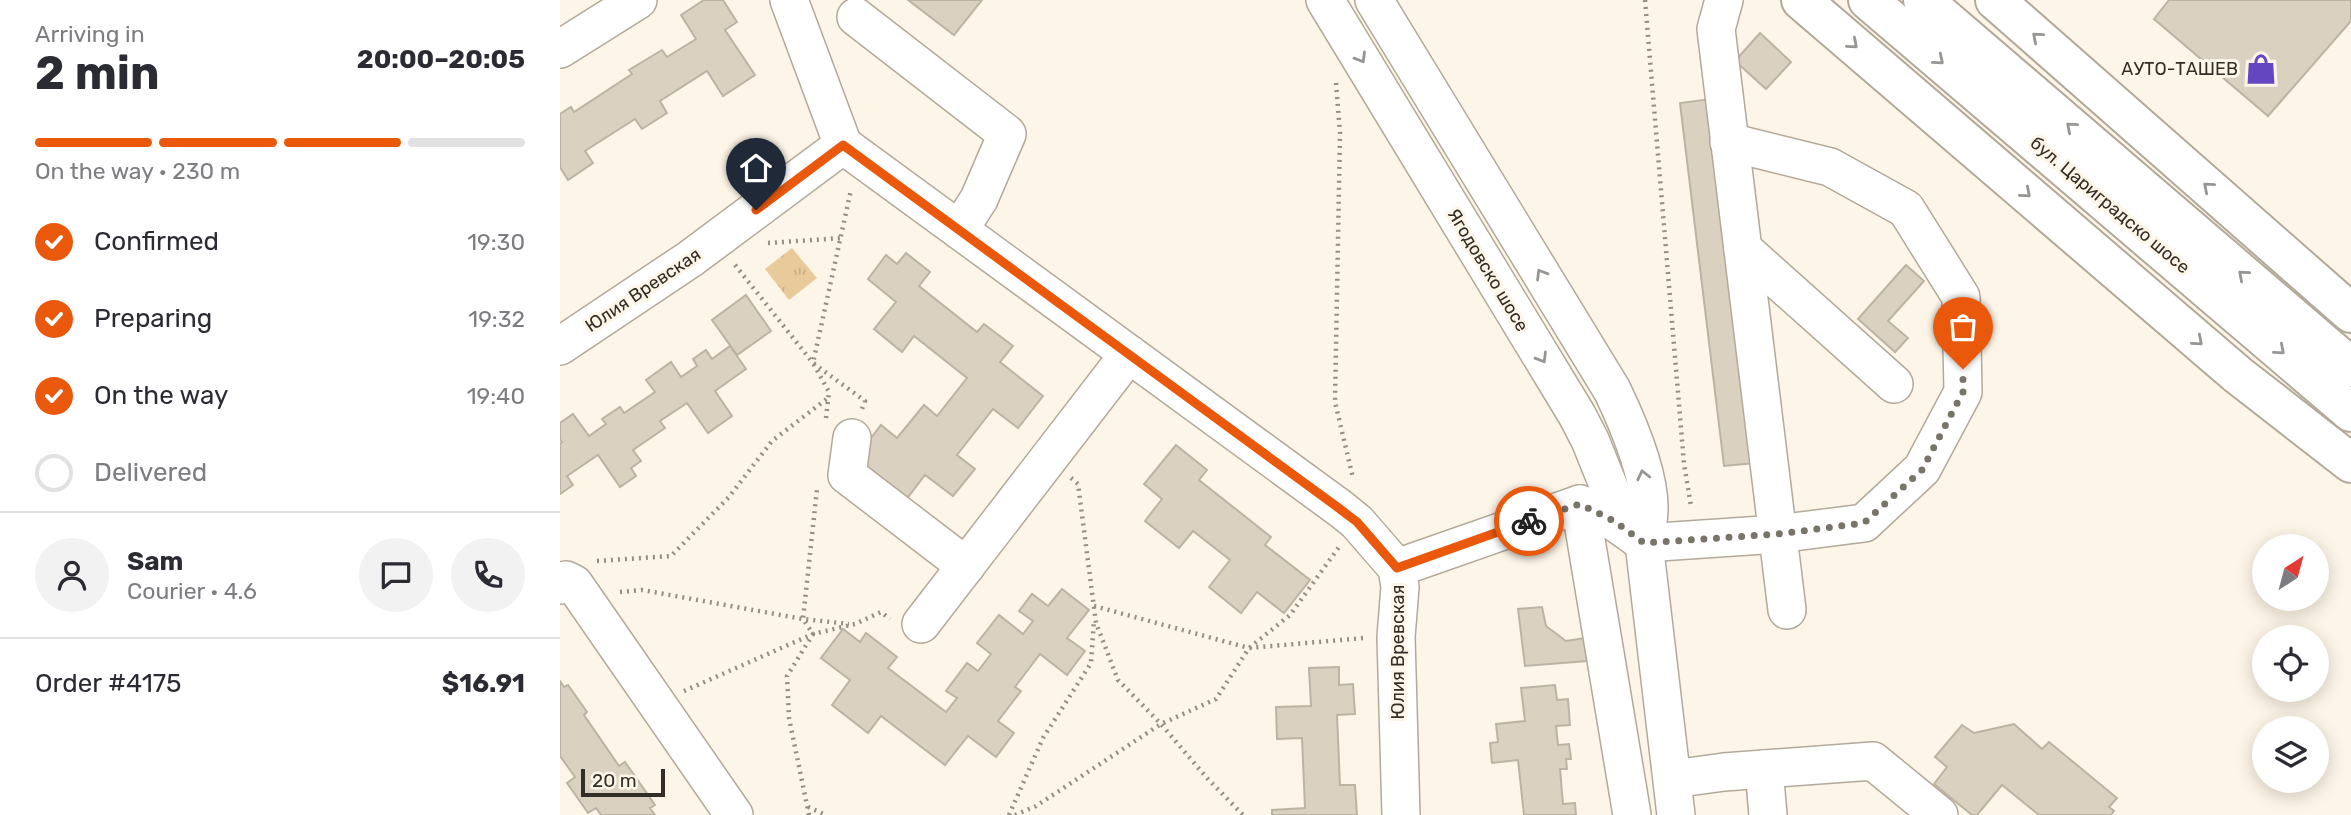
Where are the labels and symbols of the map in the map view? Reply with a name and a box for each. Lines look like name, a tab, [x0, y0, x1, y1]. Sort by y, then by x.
one-way arrow	[2032, 33, 2045, 45]
one-way arrow	[1845, 36, 1858, 49]
one-way arrow	[1352, 51, 1365, 64]
one-way arrow	[1930, 52, 1943, 64]
shop icon: АУТО-ТАШЕВ	[2244, 52, 2278, 86]
place label: АУТО-ТАШЕВ	[2121, 58, 2238, 80]
one-way arrow	[2066, 123, 2079, 135]
street label: бул. Цариградско шосе	[2026, 132, 2194, 278]
pin	[726, 138, 786, 210]
one-way arrow	[2203, 183, 2216, 195]
one-way arrow	[2017, 185, 2030, 197]
street label: Ягодовско шосе	[1443, 205, 1533, 335]
street label: Юлия Вревская	[581, 243, 705, 337]
one-way arrow	[1536, 268, 1549, 281]
one-way arrow	[2239, 271, 2252, 283]
pin	[1933, 297, 1993, 369]
one-way arrow	[2190, 333, 2203, 345]
one-way arrow	[2272, 342, 2285, 354]
one-way arrow	[1533, 350, 1546, 363]
one-way arrow	[1637, 470, 1651, 482]
courier	[1494, 486, 1564, 556]
north arrow	[2252, 534, 2329, 611]
street label: Юлия Вревская	[1387, 585, 1409, 719]
scale bar	[581, 766, 665, 798]

